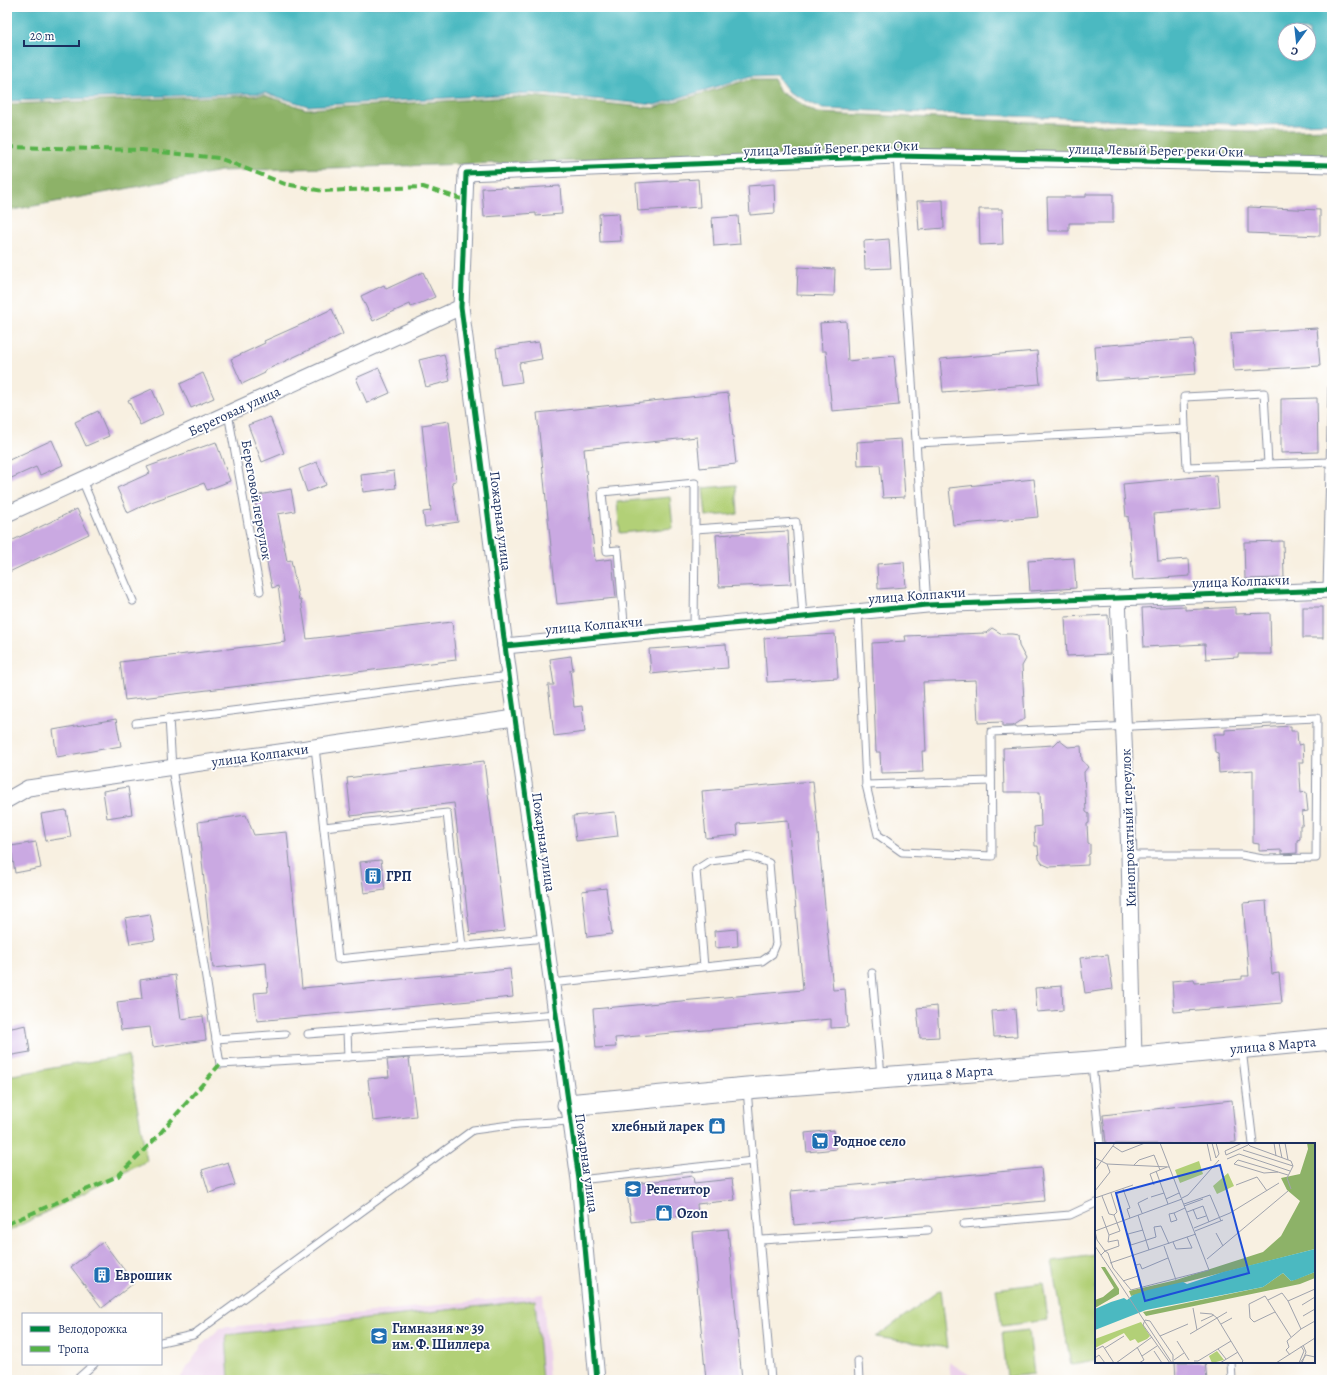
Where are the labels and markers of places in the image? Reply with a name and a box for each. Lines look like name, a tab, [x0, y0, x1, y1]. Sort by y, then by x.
building icon: ГРП	[363, 866, 383, 886]
place label: ГРП	[386, 867, 412, 886]
shop icon: хлебный ларек	[707, 1116, 727, 1136]
place label: хлебный ларек	[611, 1117, 704, 1136]
supermarket icon: Родное село	[810, 1131, 830, 1151]
place label: Родное село	[833, 1132, 906, 1151]
school or university icon: Репетитор	[623, 1179, 643, 1199]
place label: Репетитор	[646, 1180, 711, 1199]
shop icon: Ozon	[654, 1203, 674, 1223]
place label: Ozon	[677, 1204, 708, 1223]
building icon: Еврошик	[92, 1265, 112, 1285]
place label: Еврошик	[115, 1266, 172, 1285]
place label: Гимназия № 39 им. Ф. Шиллера	[392, 1319, 490, 1354]
school or university icon: Гимназия № 39 им. Ф. Шиллера	[369, 1326, 389, 1346]

